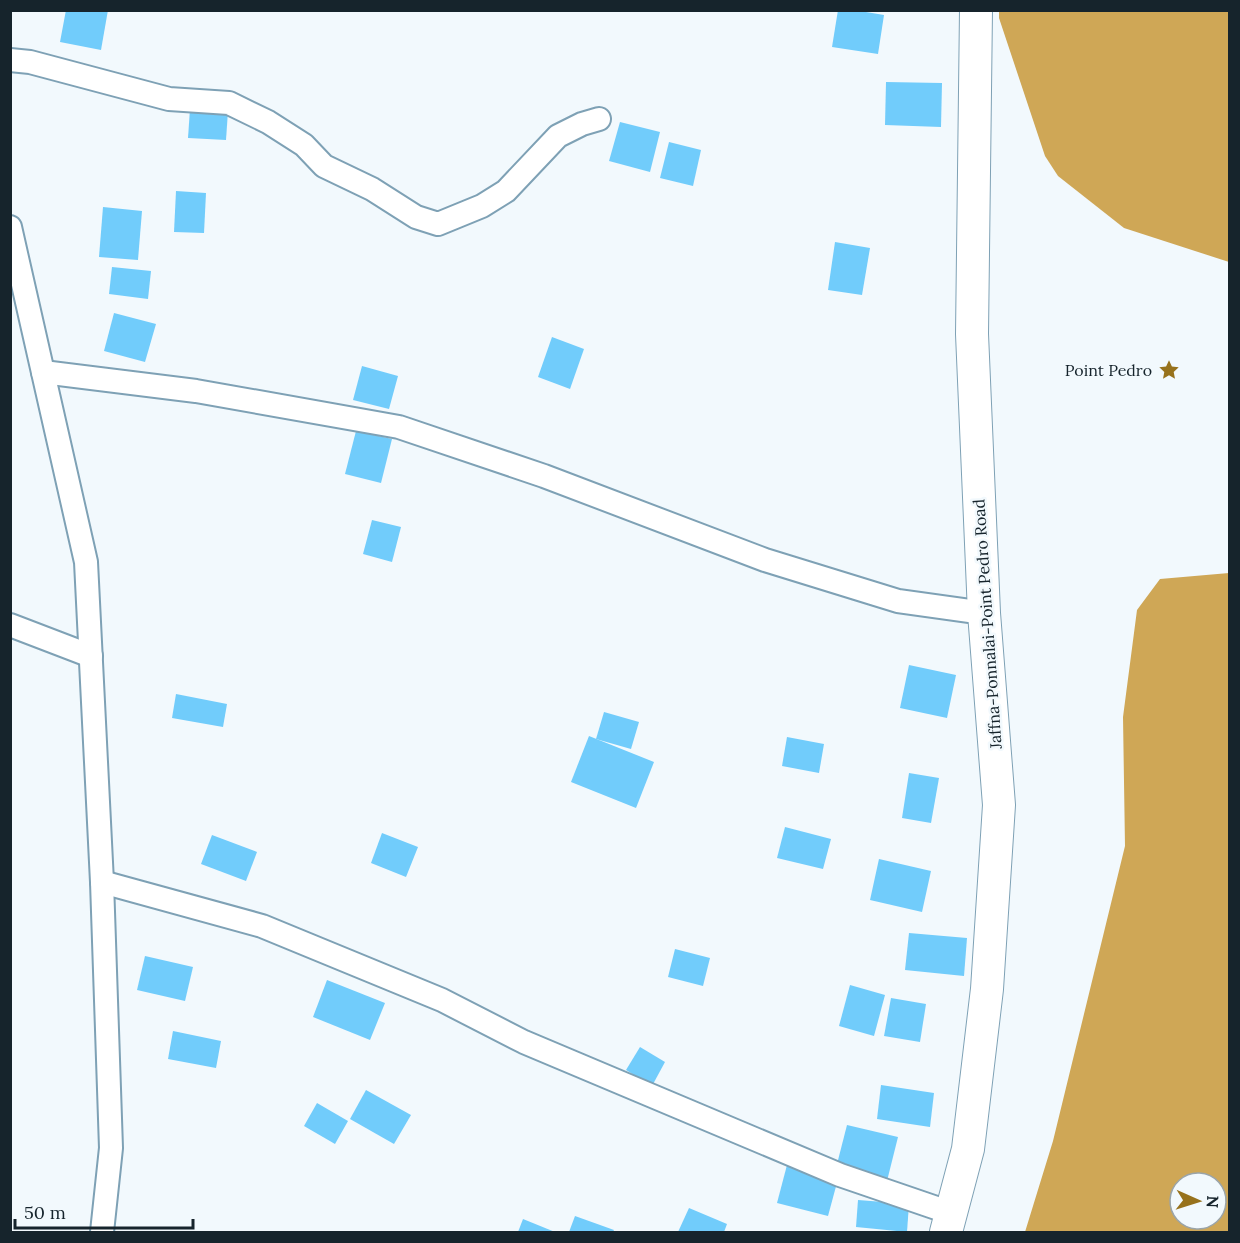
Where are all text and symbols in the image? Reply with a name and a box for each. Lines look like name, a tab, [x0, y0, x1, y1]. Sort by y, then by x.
place icon: Point Pedro	[1157, 358, 1181, 382]
place label: Point Pedro	[1065, 360, 1152, 380]
street label: Jaffna-Ponnalai-Point Pedro Road	[968, 498, 1006, 751]
north arrow	[1168, 1171, 1228, 1231]
scale bar	[15, 1192, 194, 1230]
text: N	[1203, 1195, 1223, 1208]
text: 50 m	[24, 1201, 66, 1224]

